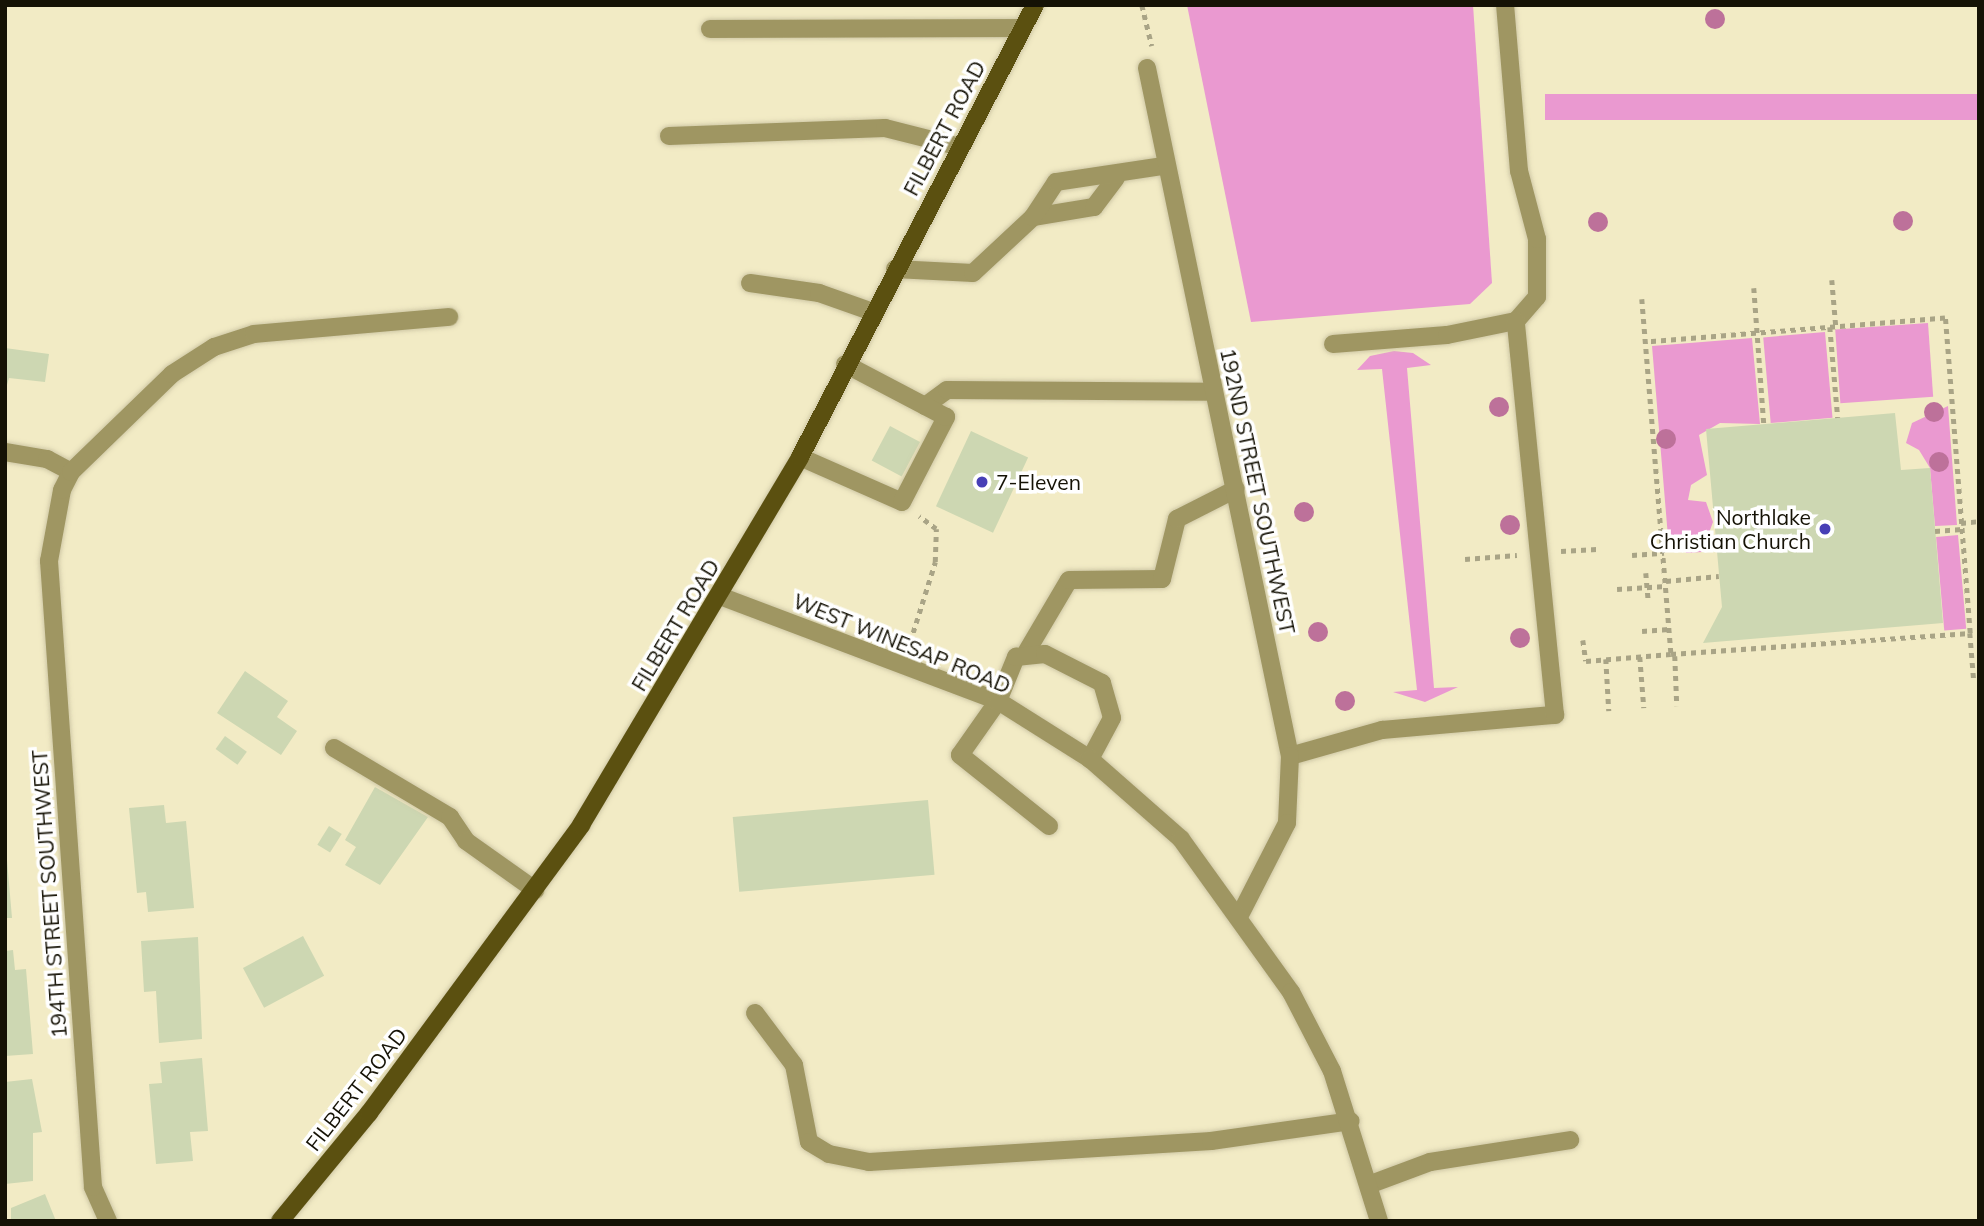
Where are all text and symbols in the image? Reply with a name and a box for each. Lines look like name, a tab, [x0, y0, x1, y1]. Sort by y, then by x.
street label: FILBERT ROAD	[898, 56, 990, 200]
street label: 192ND STREET SOUTHWEST	[1215, 346, 1301, 636]
place label: 7-Eleven	[996, 469, 1081, 495]
marker: 7-Eleven	[974, 474, 990, 490]
place label: Northlake Christian Church	[1650, 504, 1811, 554]
marker: Northlake Christian Church	[1817, 521, 1833, 537]
street label: FILBERT ROAD	[626, 555, 724, 695]
street label: WEST WINESAP ROAD	[790, 588, 1014, 698]
street label: 194TH STREET SOUTHWEST	[26, 749, 72, 1039]
street label: FILBERT ROAD	[300, 1022, 412, 1156]

